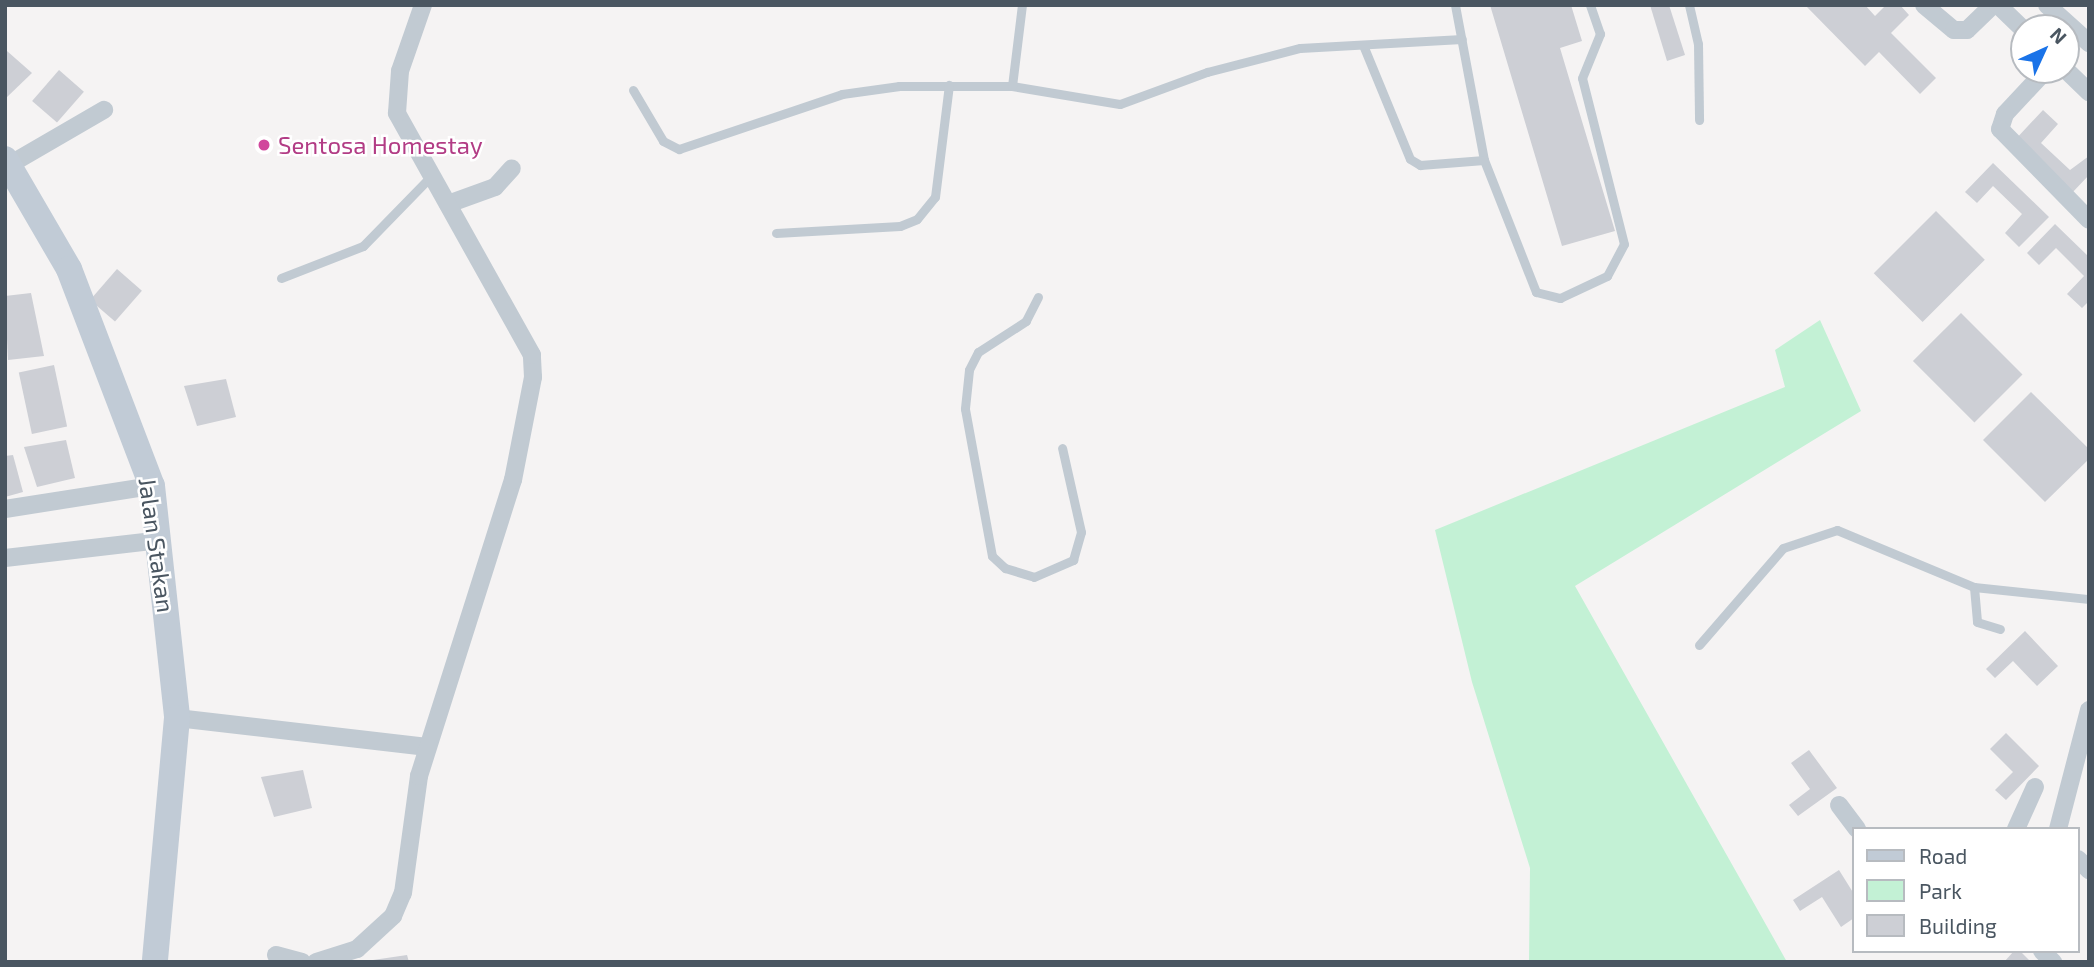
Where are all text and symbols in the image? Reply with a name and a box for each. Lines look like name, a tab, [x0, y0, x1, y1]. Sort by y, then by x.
north arrow	[2010, 14, 2080, 84]
text: N	[2046, 22, 2072, 48]
place label: Sentosa Homestay	[278, 131, 483, 159]
marker: Sentosa Homestay	[256, 137, 272, 153]
street label: Jalan Stakan	[133, 476, 181, 614]
legend	[1853, 827, 2080, 953]
text: Road	[1919, 843, 1967, 868]
text: Park	[1919, 878, 1962, 903]
text: Building	[1919, 913, 1997, 938]

